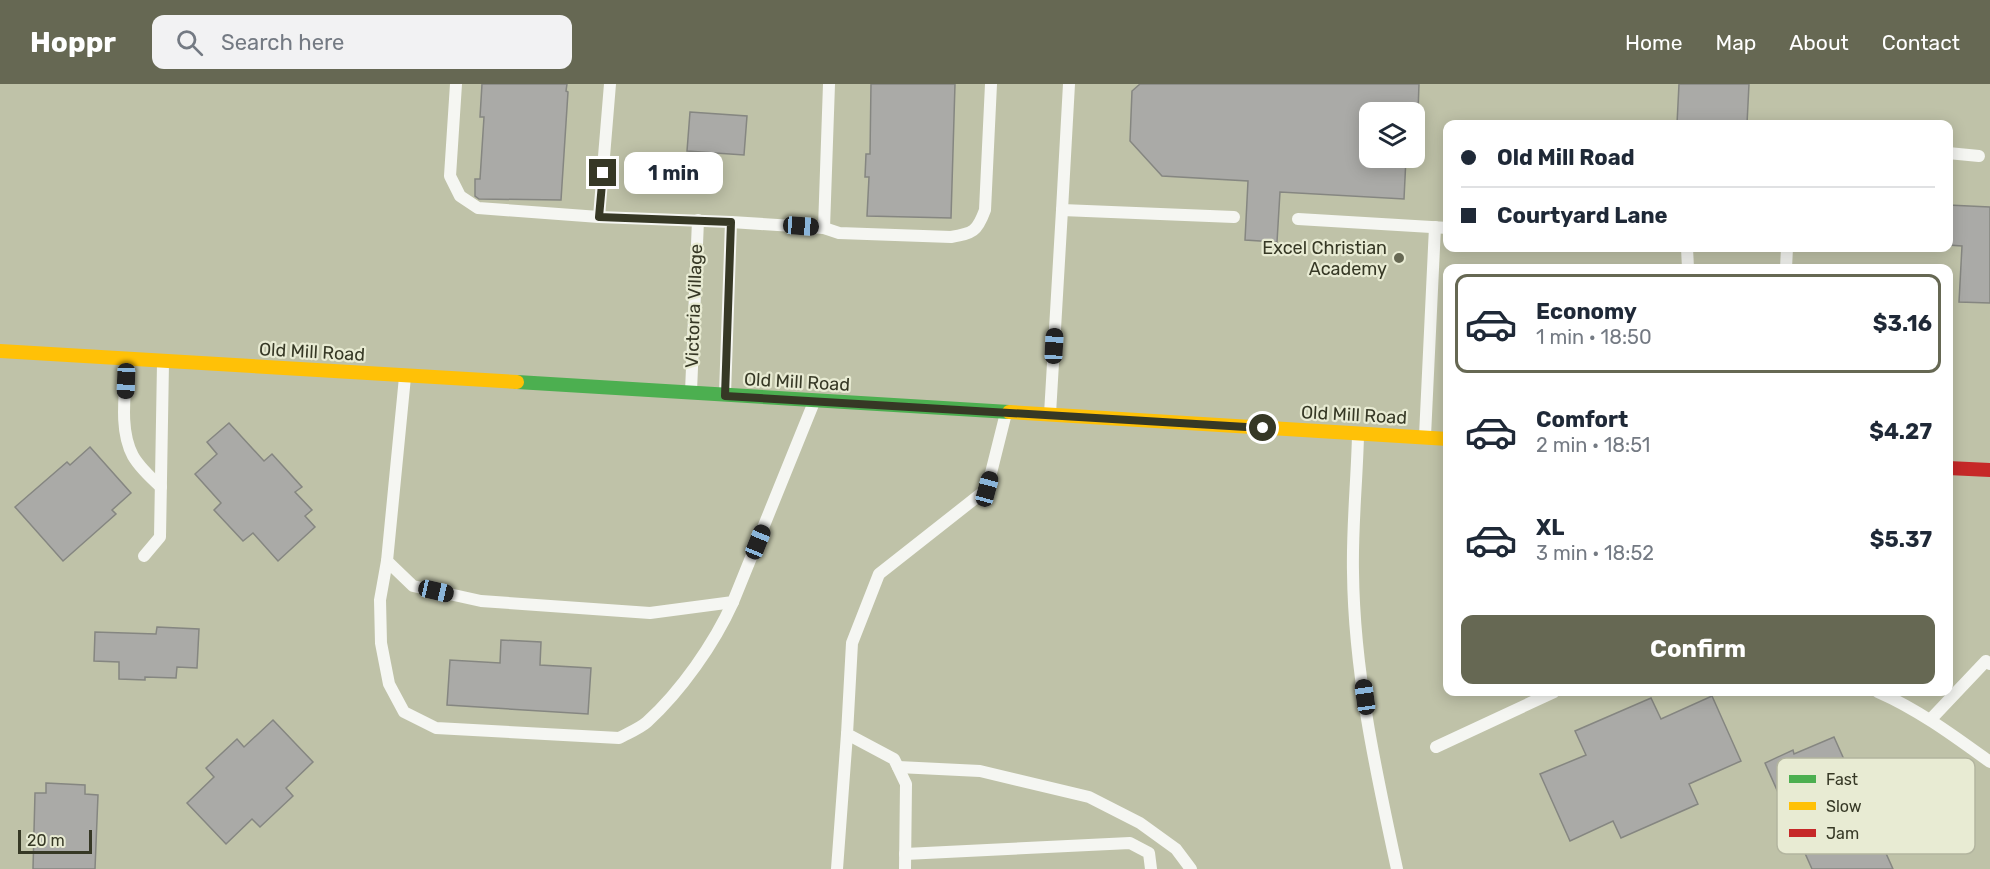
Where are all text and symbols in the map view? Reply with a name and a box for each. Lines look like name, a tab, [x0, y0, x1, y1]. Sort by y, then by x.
search box	[152, 15, 572, 69]
text: Hoppr	[30, 26, 116, 59]
icon: search	[173, 26, 206, 59]
text: Search here	[221, 29, 344, 56]
text: Home	[1625, 30, 1682, 55]
text: Map	[1715, 30, 1756, 55]
text: About	[1789, 30, 1849, 55]
text: Contact	[1882, 30, 1960, 55]
map controls	[1359, 102, 1425, 168]
button: layers	[1359, 102, 1425, 168]
text: Old Mill Road	[1497, 144, 1635, 171]
callout: 1 min	[624, 152, 723, 194]
route end	[589, 159, 616, 186]
text: 1 min	[648, 161, 699, 185]
text: Courtyard Lane	[1497, 202, 1668, 229]
car	[782, 216, 820, 236]
place label: Excel Christian Academy	[1262, 237, 1387, 280]
street label: Victoria Village	[681, 244, 707, 368]
marker: Excel Christian Academy	[1392, 251, 1406, 265]
icon: car	[1464, 297, 1518, 351]
text: Economy	[1536, 298, 1637, 325]
text: $3.16	[1873, 310, 1932, 337]
text: 1 min · 18:50	[1536, 325, 1652, 349]
car	[1044, 328, 1064, 364]
street label: Old Mill Road	[258, 338, 366, 366]
car	[116, 363, 136, 399]
street label: Old Mill Road	[743, 368, 851, 396]
street label: Old Mill Road	[1300, 401, 1408, 429]
icon: car	[1464, 405, 1518, 459]
text: Comfort	[1536, 406, 1628, 433]
route start	[1249, 414, 1276, 441]
text: $4.27	[1869, 418, 1932, 445]
text: 2 min · 18:51	[1536, 433, 1650, 457]
car	[974, 469, 1000, 509]
icon: car	[1464, 513, 1518, 567]
text: XL	[1536, 514, 1564, 541]
car	[743, 522, 773, 562]
text: $5.37	[1870, 526, 1932, 553]
text: 3 min · 18:52	[1536, 541, 1654, 565]
car	[416, 578, 456, 604]
button: Confirm	[1461, 615, 1935, 684]
car	[1354, 678, 1376, 716]
legend	[1777, 758, 1975, 854]
text: Fast	[1826, 770, 1858, 789]
text: Slow	[1826, 797, 1862, 816]
text: Jam	[1826, 824, 1859, 843]
scale bar	[18, 827, 92, 854]
text: 20 m	[27, 831, 65, 850]

